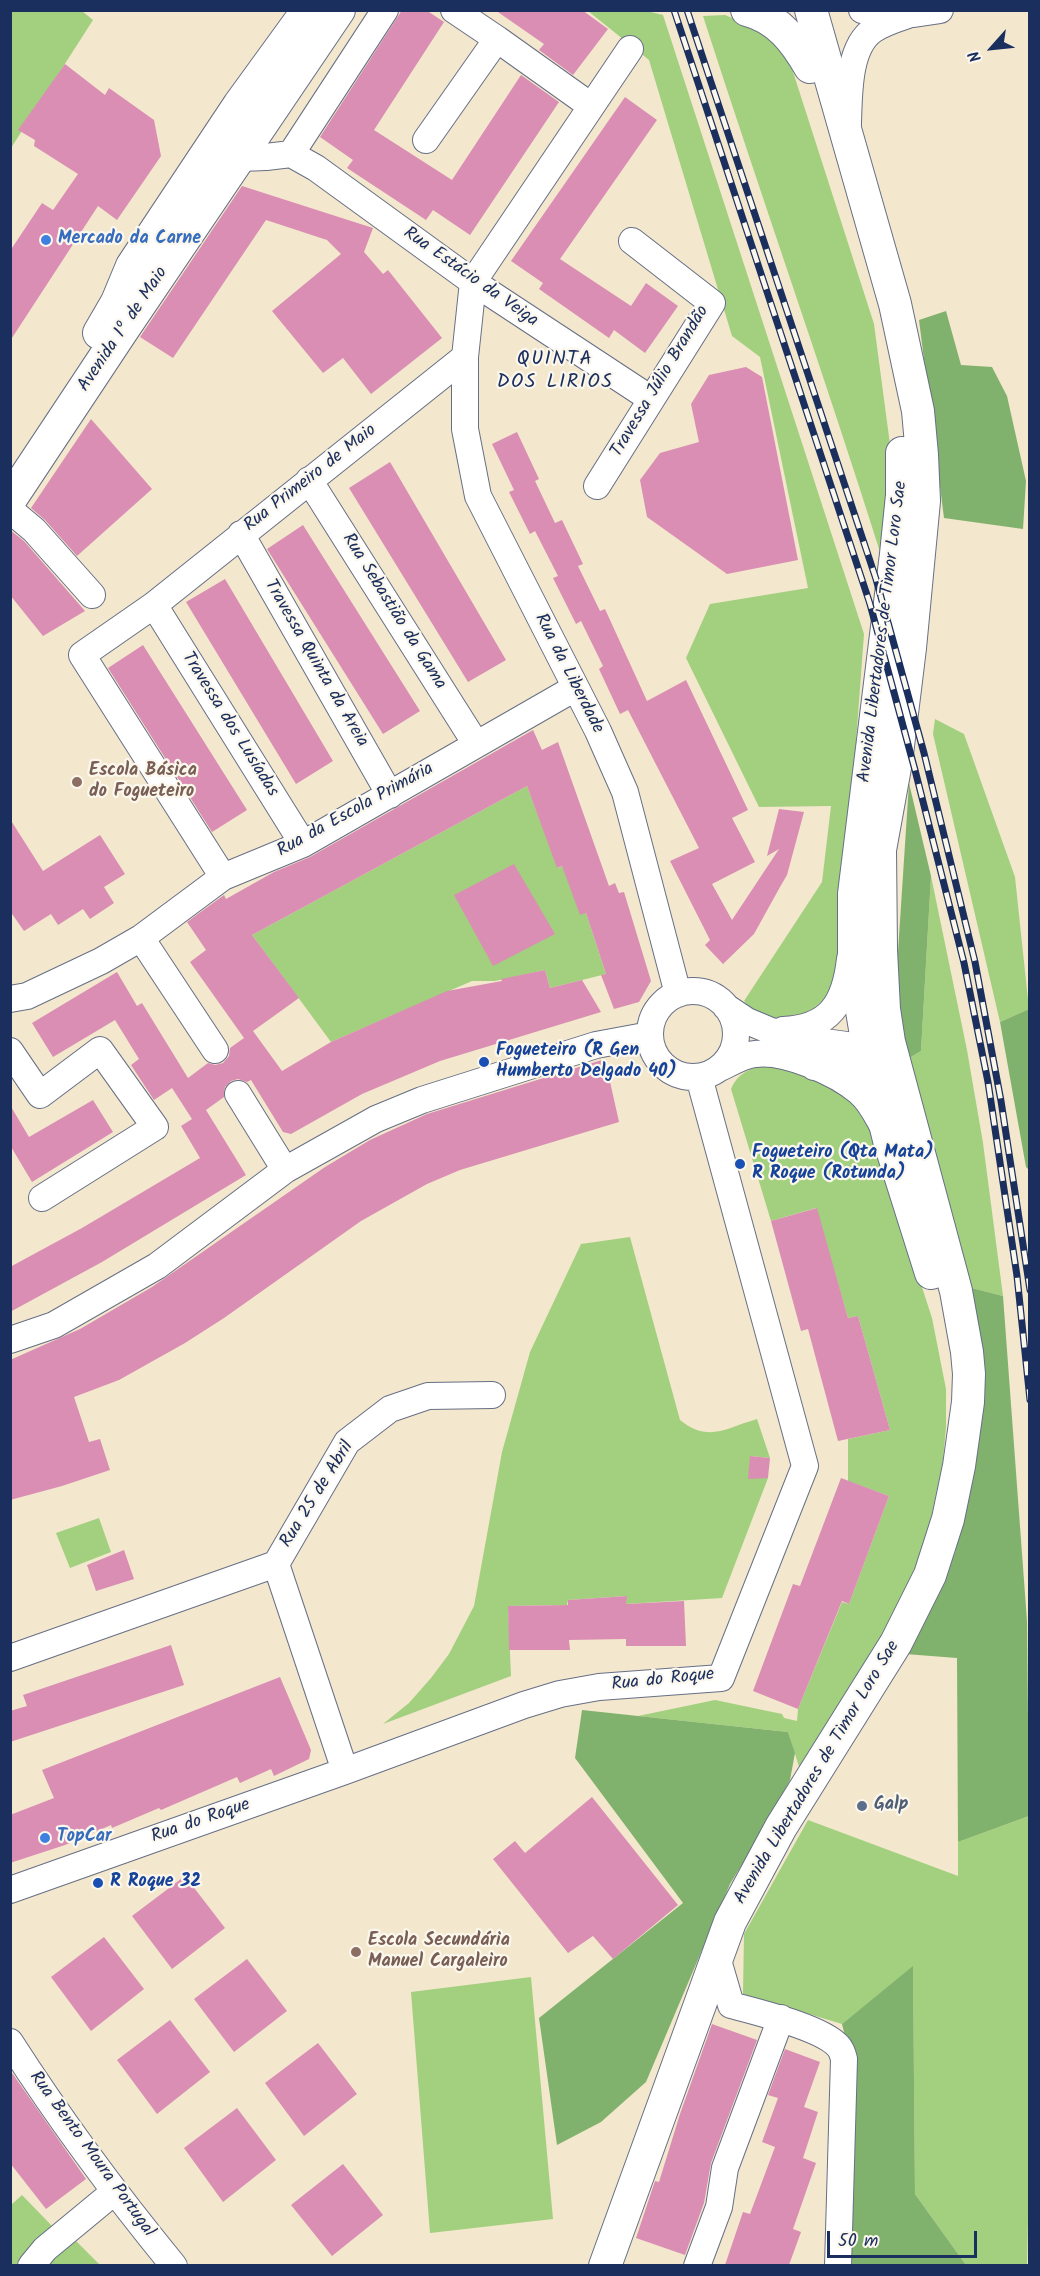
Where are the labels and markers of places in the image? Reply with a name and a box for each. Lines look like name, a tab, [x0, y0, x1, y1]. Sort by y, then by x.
place label: Mercado da Carne	[58, 229, 201, 251]
marker: Mercado da Carne	[39, 233, 53, 247]
place label: Escola Básica do Fogueteiro	[89, 761, 197, 804]
marker: Escola Básica do Fogueteiro	[70, 775, 84, 789]
place label: Fogueteiro (R Gen Humberto Delgado 40)	[496, 1041, 677, 1084]
marker: Fogueteiro (R Gen Humberto Delgado 40)	[477, 1055, 491, 1069]
place label: Fogueteiro (Qta Mata) R Roque (Rotunda)	[752, 1143, 934, 1186]
marker: Fogueteiro (Qta Mata) R Roque (Rotunda)	[733, 1157, 747, 1171]
place label: Galp	[874, 1795, 908, 1817]
marker: Galp	[855, 1799, 869, 1813]
place label: TopCar	[57, 1827, 111, 1849]
marker: TopCar	[38, 1831, 52, 1845]
place label: R Roque 32	[110, 1872, 201, 1894]
marker: R Roque 32	[91, 1876, 105, 1890]
place label: Escola Secundária Manuel Cargaleiro	[368, 1931, 510, 1974]
marker: Escola Secundária Manuel Cargaleiro	[349, 1945, 363, 1959]

